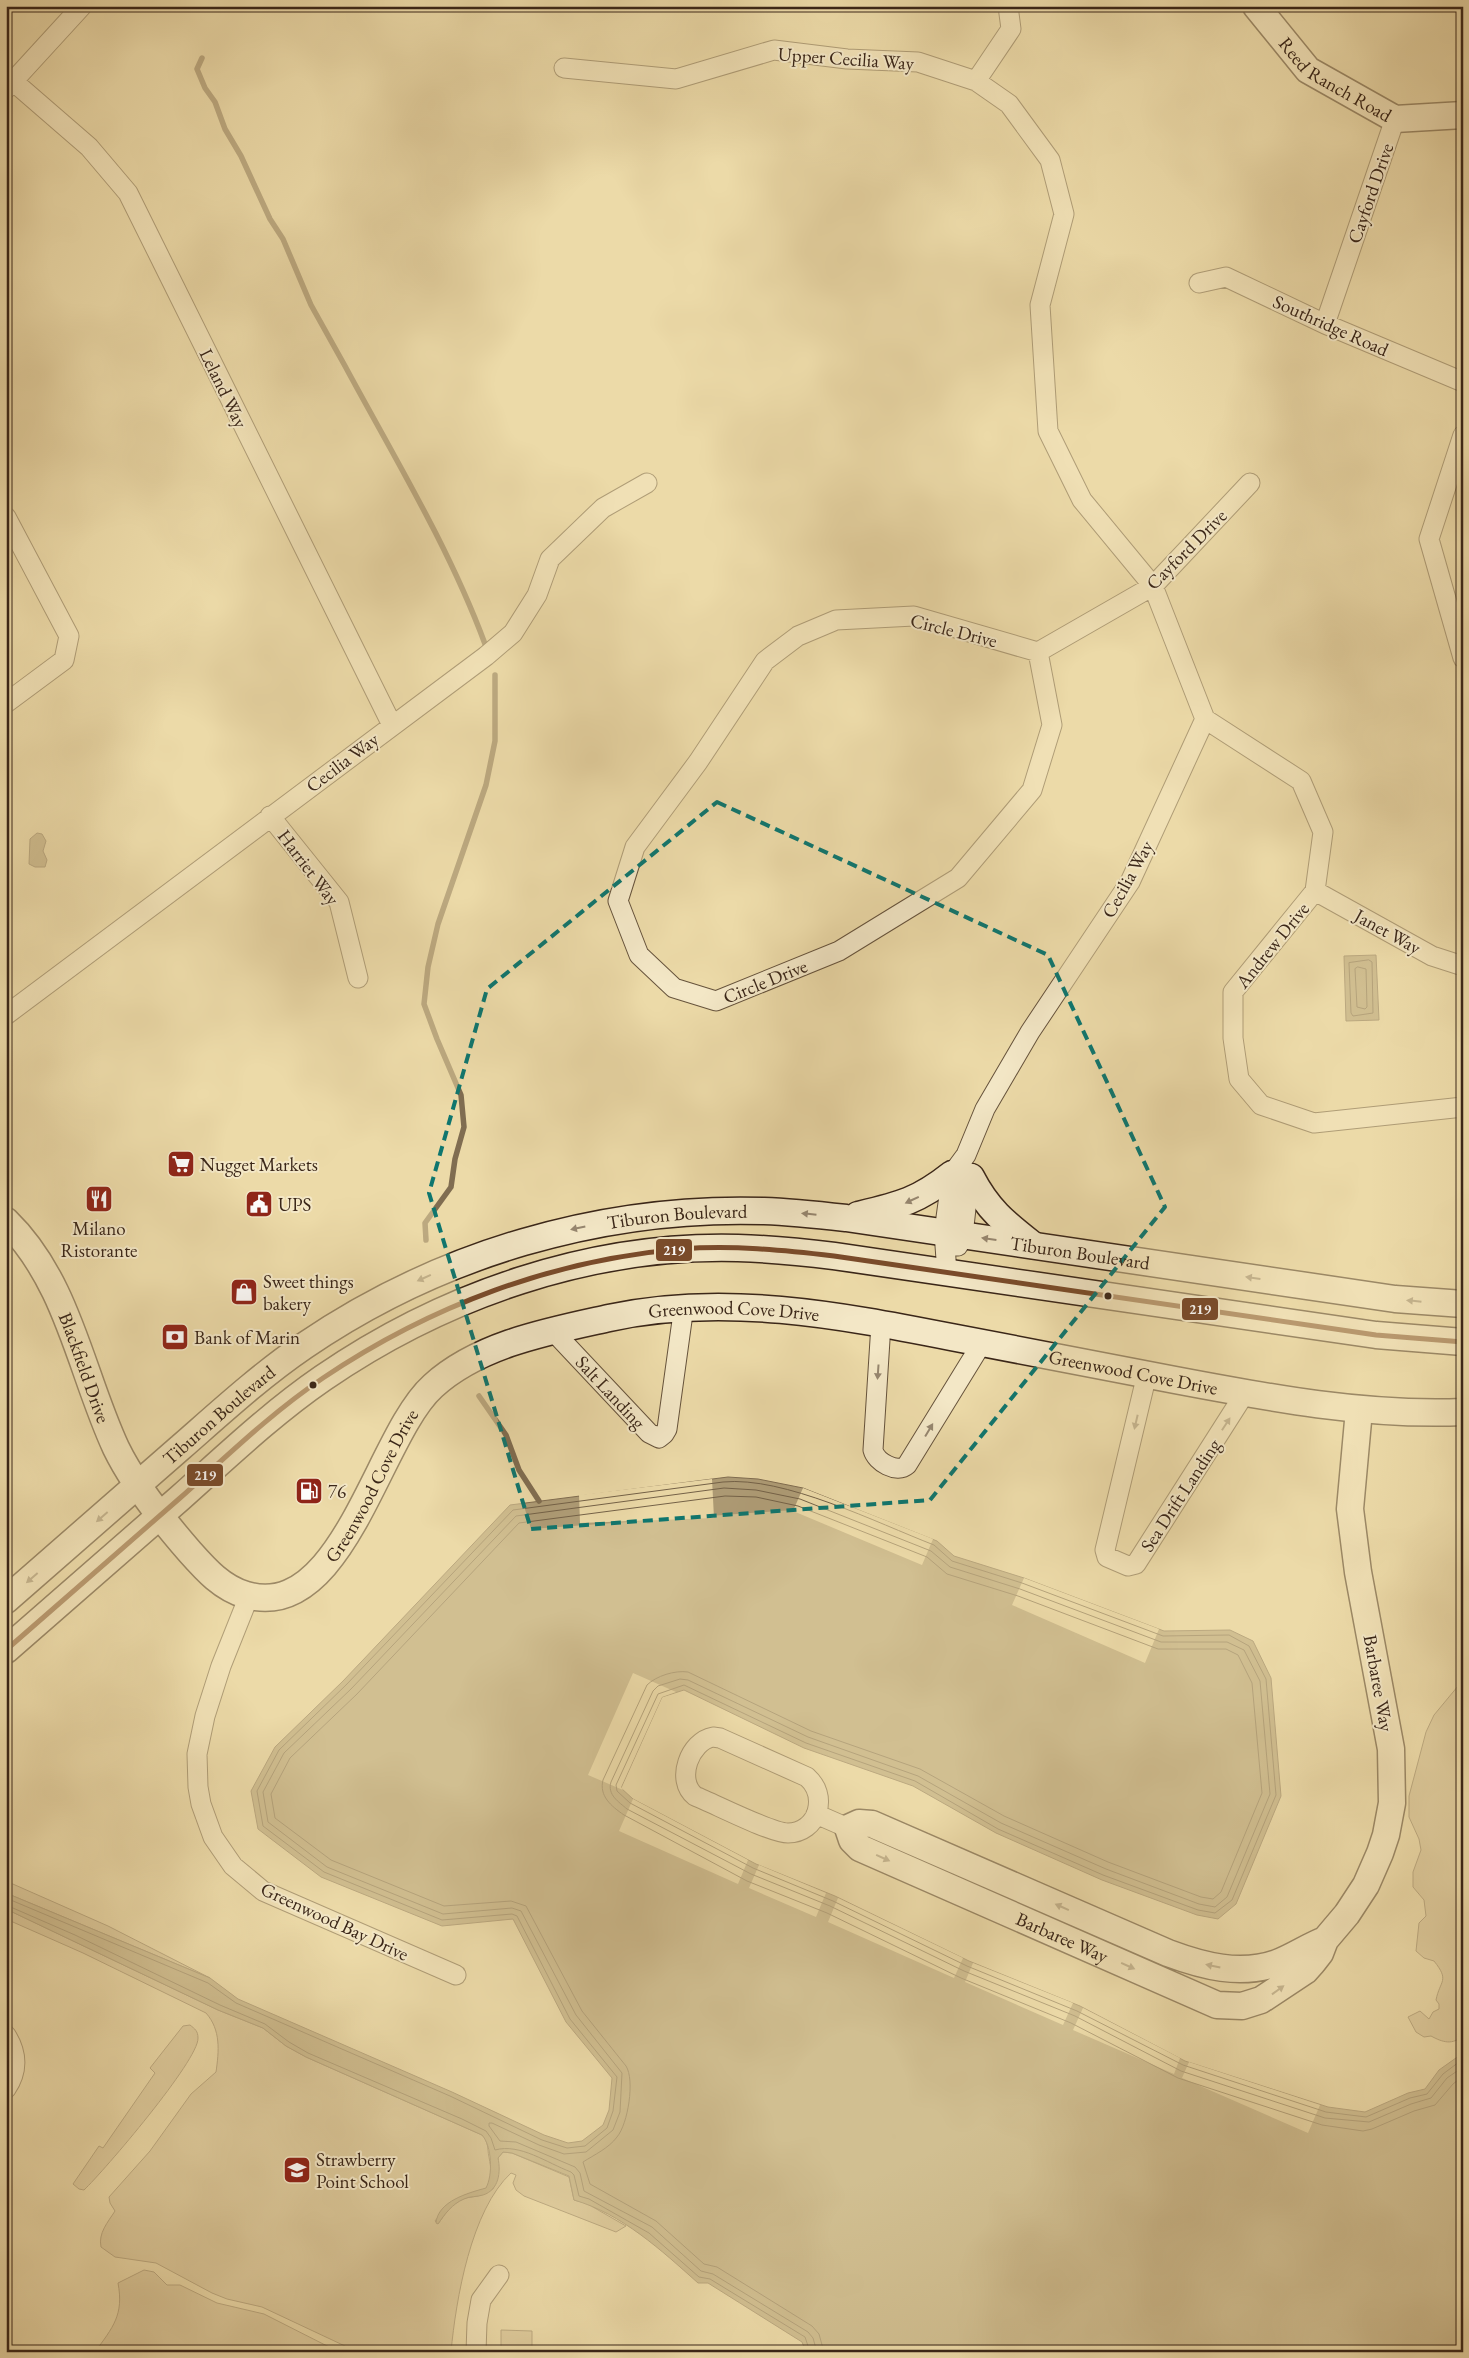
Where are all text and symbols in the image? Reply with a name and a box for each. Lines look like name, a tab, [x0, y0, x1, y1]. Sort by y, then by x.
street label: Reed Ranch Road	[1273, 32, 1397, 128]
street label: Upper Cecilia Way	[777, 41, 915, 76]
street label: Cayford Drive	[1342, 140, 1399, 247]
street label: Southridge Road	[1269, 289, 1393, 362]
street label: Leland Way	[194, 344, 254, 433]
street label: Cayford Drive	[1141, 504, 1232, 595]
street label: Circle Drive	[908, 608, 1000, 653]
street label: Cecilia Way	[301, 726, 384, 798]
street label: Harriet Way	[272, 824, 346, 911]
street label: Cecilia Way	[1096, 835, 1159, 922]
street label: Andrew Drive	[1229, 897, 1315, 994]
street label: Janet Way	[1348, 902, 1426, 960]
street label: Circle Drive	[719, 953, 811, 1010]
supermarket icon: Nugget Markets	[166, 1149, 196, 1179]
place label: Nugget Markets	[200, 1152, 318, 1177]
restaurant icon: Milano Ristorante	[84, 1184, 114, 1214]
public building icon: UPS	[244, 1189, 274, 1219]
place label: UPS	[278, 1192, 312, 1217]
one-way arrow	[904, 1196, 919, 1204]
street label: Tiburon Boulevard	[605, 1199, 748, 1235]
one-way arrow	[801, 1210, 817, 1218]
place label: Milano Ristorante	[60, 1216, 138, 1263]
one-way arrow	[569, 1224, 585, 1232]
street label: Tiburon Boulevard	[1008, 1230, 1152, 1276]
one-way arrow	[980, 1235, 996, 1243]
line badge: 219	[655, 1238, 693, 1262]
text: 219	[663, 1241, 686, 1259]
place label: Sweet things bakery	[263, 1269, 354, 1316]
one-way arrow	[1245, 1274, 1261, 1282]
one-way arrow	[417, 1275, 431, 1283]
shop icon: Sweet things bakery	[229, 1277, 259, 1307]
unlabelled marker	[1103, 1291, 1113, 1301]
street label: Greenwood Cove Drive	[647, 1295, 821, 1327]
line badge: 219	[1181, 1297, 1219, 1321]
one-way arrow	[1406, 1297, 1422, 1305]
text: 219	[1189, 1300, 1212, 1318]
street label: Blackfield Drive	[53, 1309, 116, 1427]
bank icon: Bank of Marin	[160, 1322, 190, 1352]
place label: Bank of Marin	[194, 1325, 300, 1350]
street label: Greenwood Cove Drive	[1047, 1344, 1220, 1401]
street label: Salt Landing	[570, 1350, 652, 1435]
street label: Tiburon Boulevard	[157, 1359, 281, 1471]
one-way arrow	[873, 1365, 881, 1381]
unlabelled marker	[308, 1380, 318, 1390]
street label: Greenwood Cove Drive	[319, 1404, 424, 1568]
one-way arrow	[1132, 1414, 1140, 1429]
one-way arrow	[1221, 1417, 1230, 1430]
one-way arrow	[924, 1423, 933, 1436]
street label: Sea Drift Landing	[1135, 1433, 1227, 1557]
line badge: 219	[186, 1463, 224, 1487]
text: 219	[194, 1466, 217, 1484]
fuel station icon: 76	[294, 1476, 324, 1506]
place label: 76	[328, 1479, 346, 1504]
one-way arrow	[95, 1511, 108, 1522]
one-way arrow	[26, 1572, 39, 1583]
street label: Barbaree Way	[1358, 1633, 1399, 1734]
one-way arrow	[876, 1855, 890, 1863]
street label: Greenwood Bay Drive	[257, 1876, 413, 1967]
one-way arrow	[1055, 1902, 1069, 1910]
street label: Barbaree Way	[1012, 1906, 1113, 1969]
one-way arrow	[1121, 1962, 1135, 1970]
one-way arrow	[1204, 1962, 1220, 1970]
one-way arrow	[1271, 1985, 1285, 1995]
place label: Strawberry Point School	[316, 2147, 409, 2194]
school or university icon: Strawberry Point School	[282, 2155, 312, 2185]

